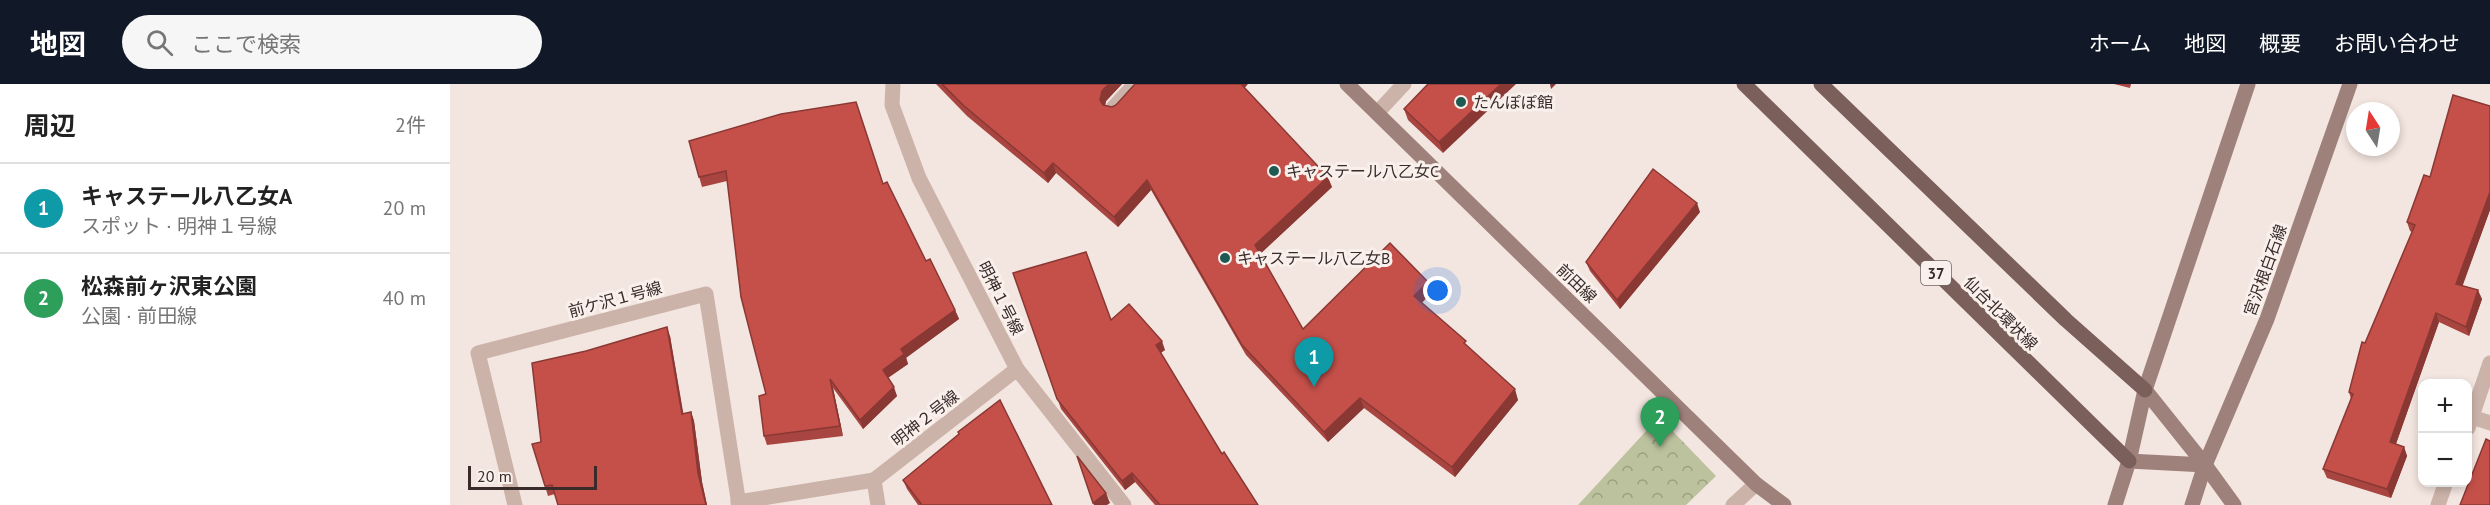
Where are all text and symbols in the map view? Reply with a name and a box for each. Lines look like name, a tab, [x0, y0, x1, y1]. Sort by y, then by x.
search box	[122, 15, 542, 69]
text: 地図	[30, 25, 86, 62]
icon: search	[143, 26, 176, 59]
text: ここで検索	[191, 30, 301, 58]
text: ホーム	[2089, 30, 2151, 57]
text: 地図	[2184, 30, 2226, 57]
text: 概要	[2259, 30, 2301, 57]
text: お問い合わせ	[2334, 30, 2460, 57]
place label: たんぽぽ館	[1473, 92, 1553, 112]
marker: たんぽぽ館	[1454, 95, 1468, 109]
north arrow	[2346, 102, 2400, 156]
text: 周辺	[24, 109, 76, 142]
text: 2件	[395, 112, 426, 138]
place label: キャステール八乙女C	[1286, 161, 1439, 181]
marker: キャステール八乙女C	[1267, 164, 1281, 178]
text: キャステール八乙女A	[81, 182, 292, 210]
text: 1	[38, 195, 49, 221]
text: 20 m	[383, 195, 426, 221]
text: スポット · 明神１号線	[81, 213, 277, 239]
street label: 宮沢根白石線	[2239, 221, 2291, 319]
place label: キャステール八乙女B	[1237, 248, 1390, 268]
marker: キャステール八乙女B	[1218, 251, 1232, 265]
street label: 明神１号線	[974, 258, 1028, 338]
street label: 前田線	[1553, 259, 1601, 307]
road number: 37	[1921, 261, 1951, 285]
text: 松森前ヶ沢東公園	[81, 272, 257, 300]
street label: 仙台北環状線	[1960, 272, 2042, 354]
your location	[1423, 276, 1452, 305]
street label: 前ケ沢１号線	[566, 277, 664, 321]
text: 2	[38, 285, 49, 311]
text: 40 m	[383, 285, 426, 311]
text: 公園 · 前田線	[81, 303, 197, 329]
pin: 1	[1294, 338, 1334, 387]
map controls	[2418, 379, 2472, 487]
button: +	[2418, 379, 2472, 433]
street label: 明神２号線	[887, 385, 963, 451]
pin: 2	[1640, 398, 1680, 447]
button: −	[2418, 433, 2472, 487]
scale bar	[468, 463, 597, 490]
text: 20 m	[477, 466, 512, 486]

